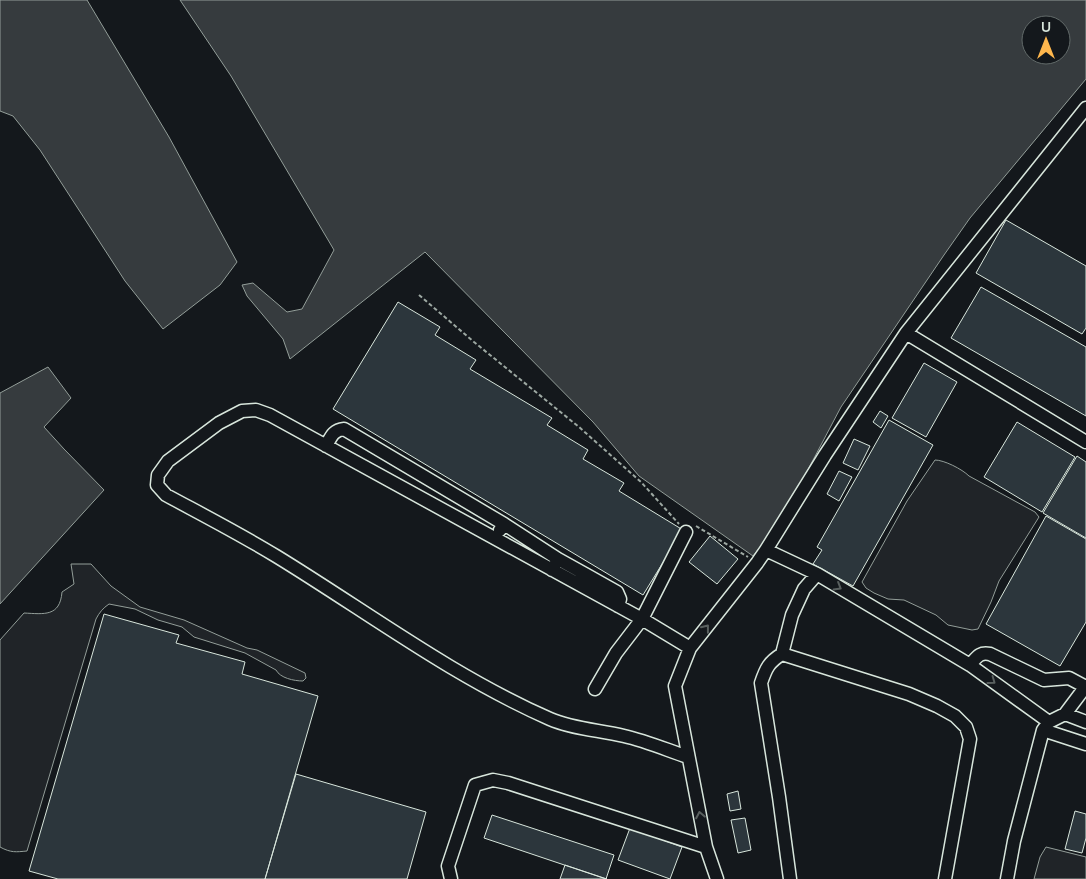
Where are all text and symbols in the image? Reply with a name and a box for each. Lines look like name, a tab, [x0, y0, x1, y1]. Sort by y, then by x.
north arrow	[1021, 15, 1071, 65]
text: U	[1041, 17, 1051, 36]
one-way arrow	[833, 581, 842, 591]
one-way arrow	[700, 625, 708, 634]
one-way arrow	[986, 675, 996, 684]
one-way arrow	[695, 811, 705, 820]

